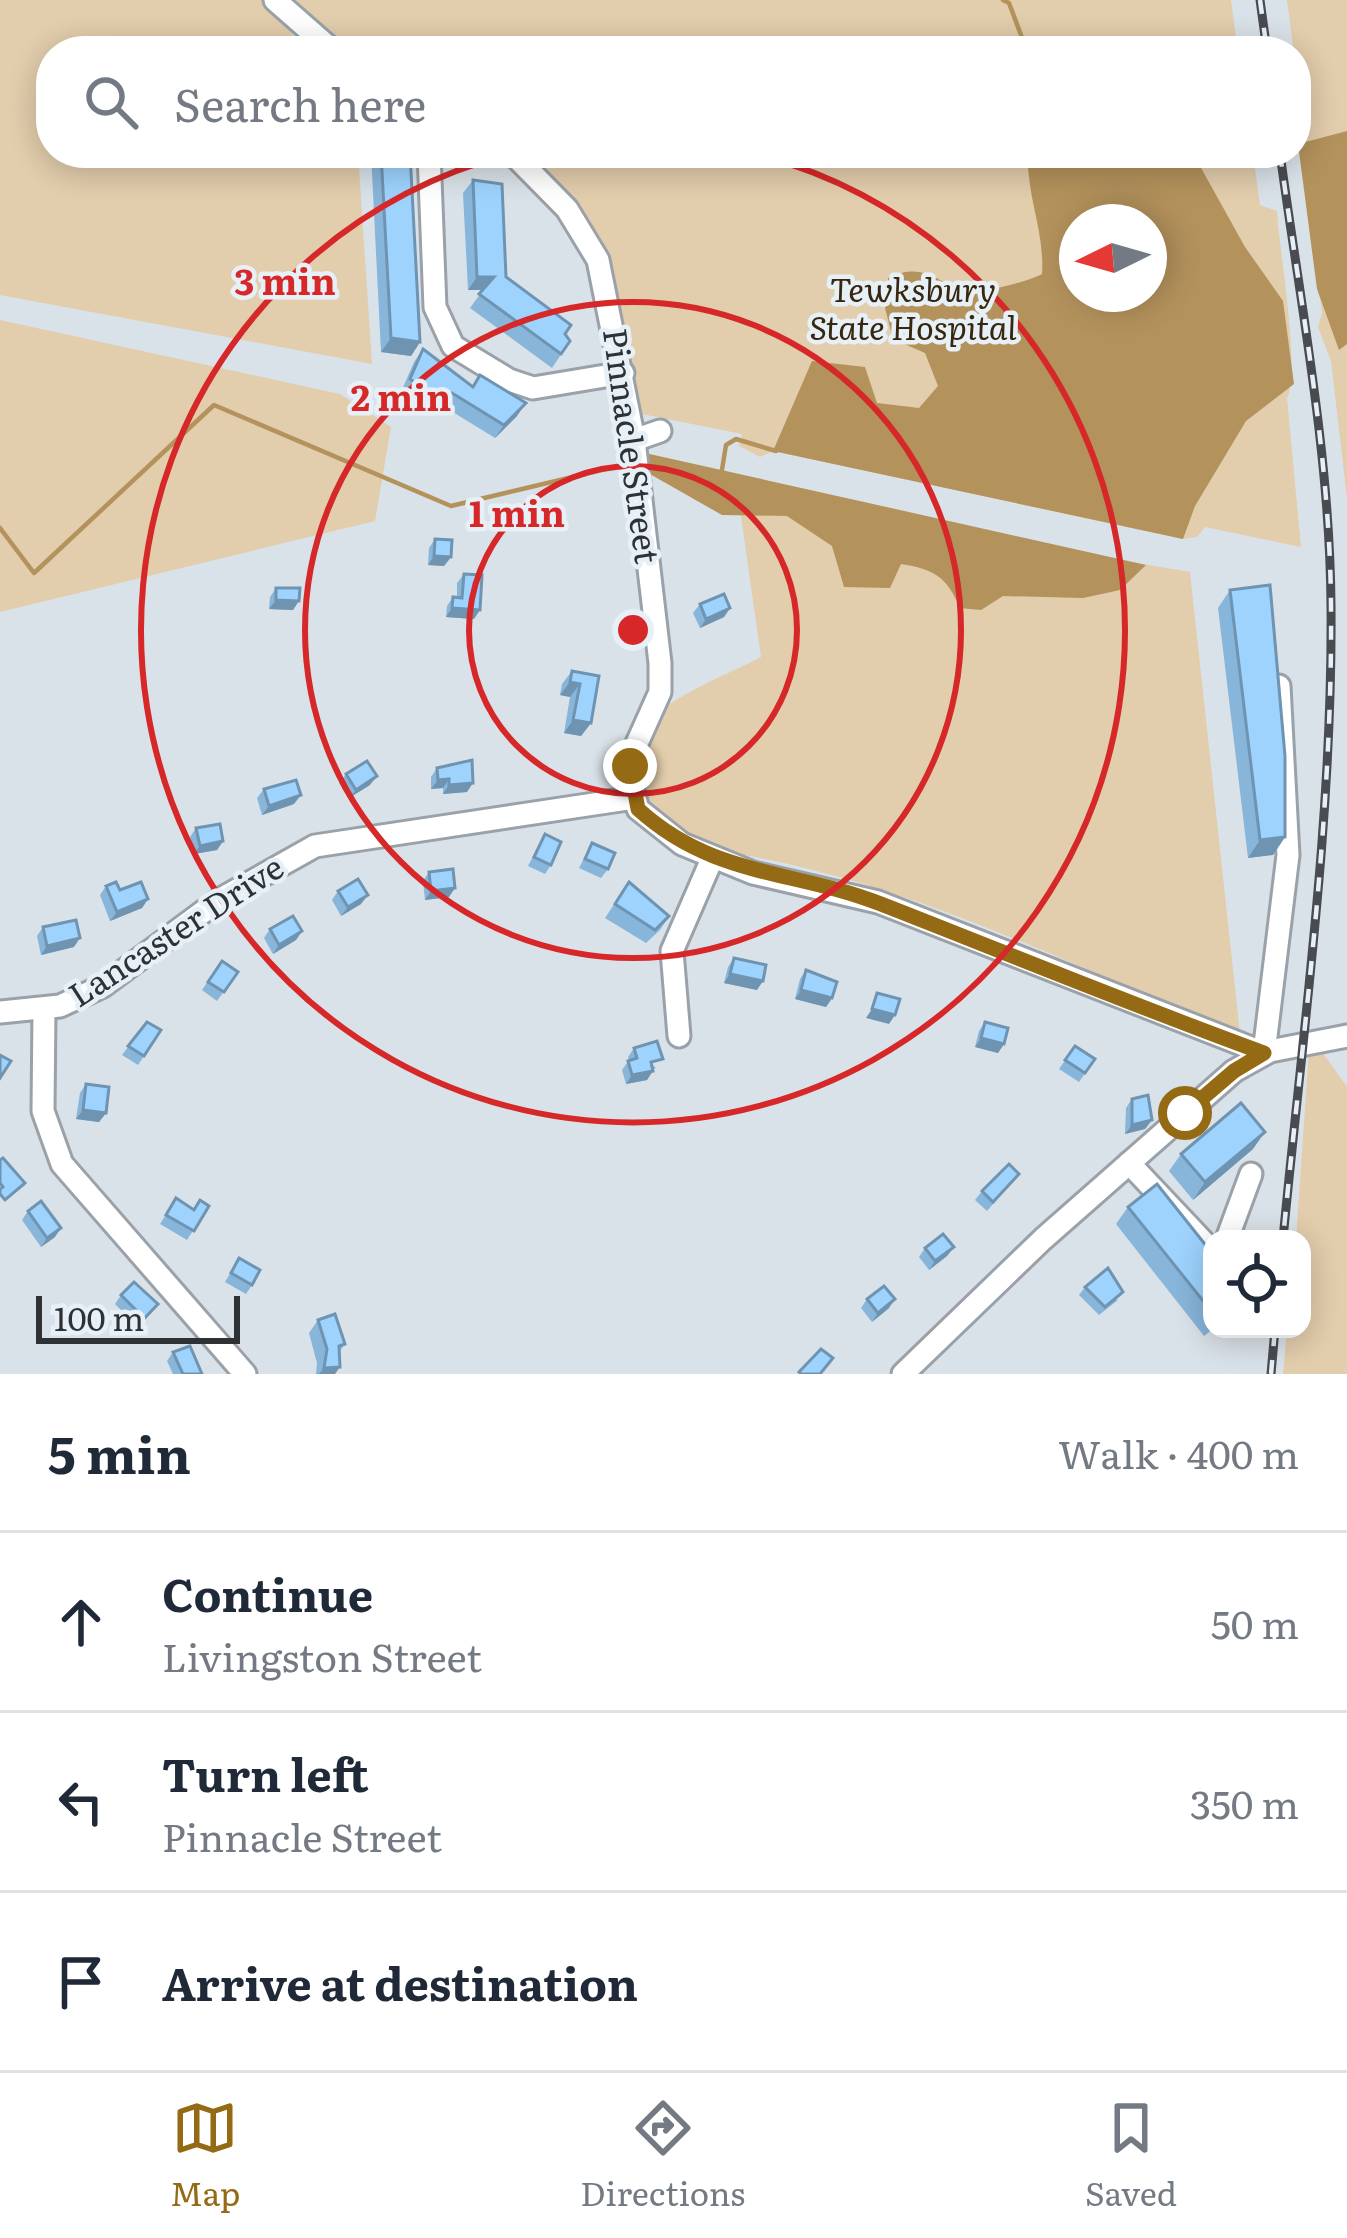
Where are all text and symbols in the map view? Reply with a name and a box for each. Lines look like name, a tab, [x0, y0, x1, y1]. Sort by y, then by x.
search box	[36, 36, 1311, 168]
icon: search	[78, 69, 144, 135]
text: Search here	[174, 69, 426, 136]
north arrow	[1059, 204, 1167, 312]
text: 3 min	[234, 253, 336, 306]
park label: Tewksbury State Hospital	[809, 263, 1017, 350]
street label: Pinnacle Street	[593, 325, 674, 567]
text: 2 min	[351, 369, 451, 422]
text: 1 min	[469, 485, 565, 538]
centre of rings	[612, 609, 654, 651]
route end	[603, 739, 657, 793]
street label: Lancaster Drive	[58, 841, 292, 1017]
route start	[1158, 1086, 1212, 1140]
map controls	[1203, 1230, 1311, 1338]
button: locate	[1203, 1230, 1311, 1338]
scale bar	[36, 1290, 240, 1343]
text: 100 m	[54, 1292, 144, 1341]
text: 5 min	[48, 1414, 191, 1490]
text: Walk · 400 m	[1058, 1423, 1299, 1481]
text: Continue	[162, 1559, 373, 1626]
icon: ahead	[48, 1589, 114, 1655]
text: 50 m	[1211, 1593, 1299, 1651]
text: Livingston Street	[162, 1626, 482, 1684]
text: Turn left	[162, 1739, 369, 1806]
icon: left	[48, 1769, 114, 1835]
text: 350 m	[1190, 1773, 1299, 1831]
text: Pinnacle Street	[162, 1806, 442, 1864]
text: Arrive at destination	[162, 1948, 638, 2015]
icon: arrive	[48, 1949, 114, 2015]
tab: Map	[170, 2095, 240, 2216]
tab: Directions	[580, 2095, 745, 2216]
tab: Saved	[1085, 2095, 1177, 2216]

